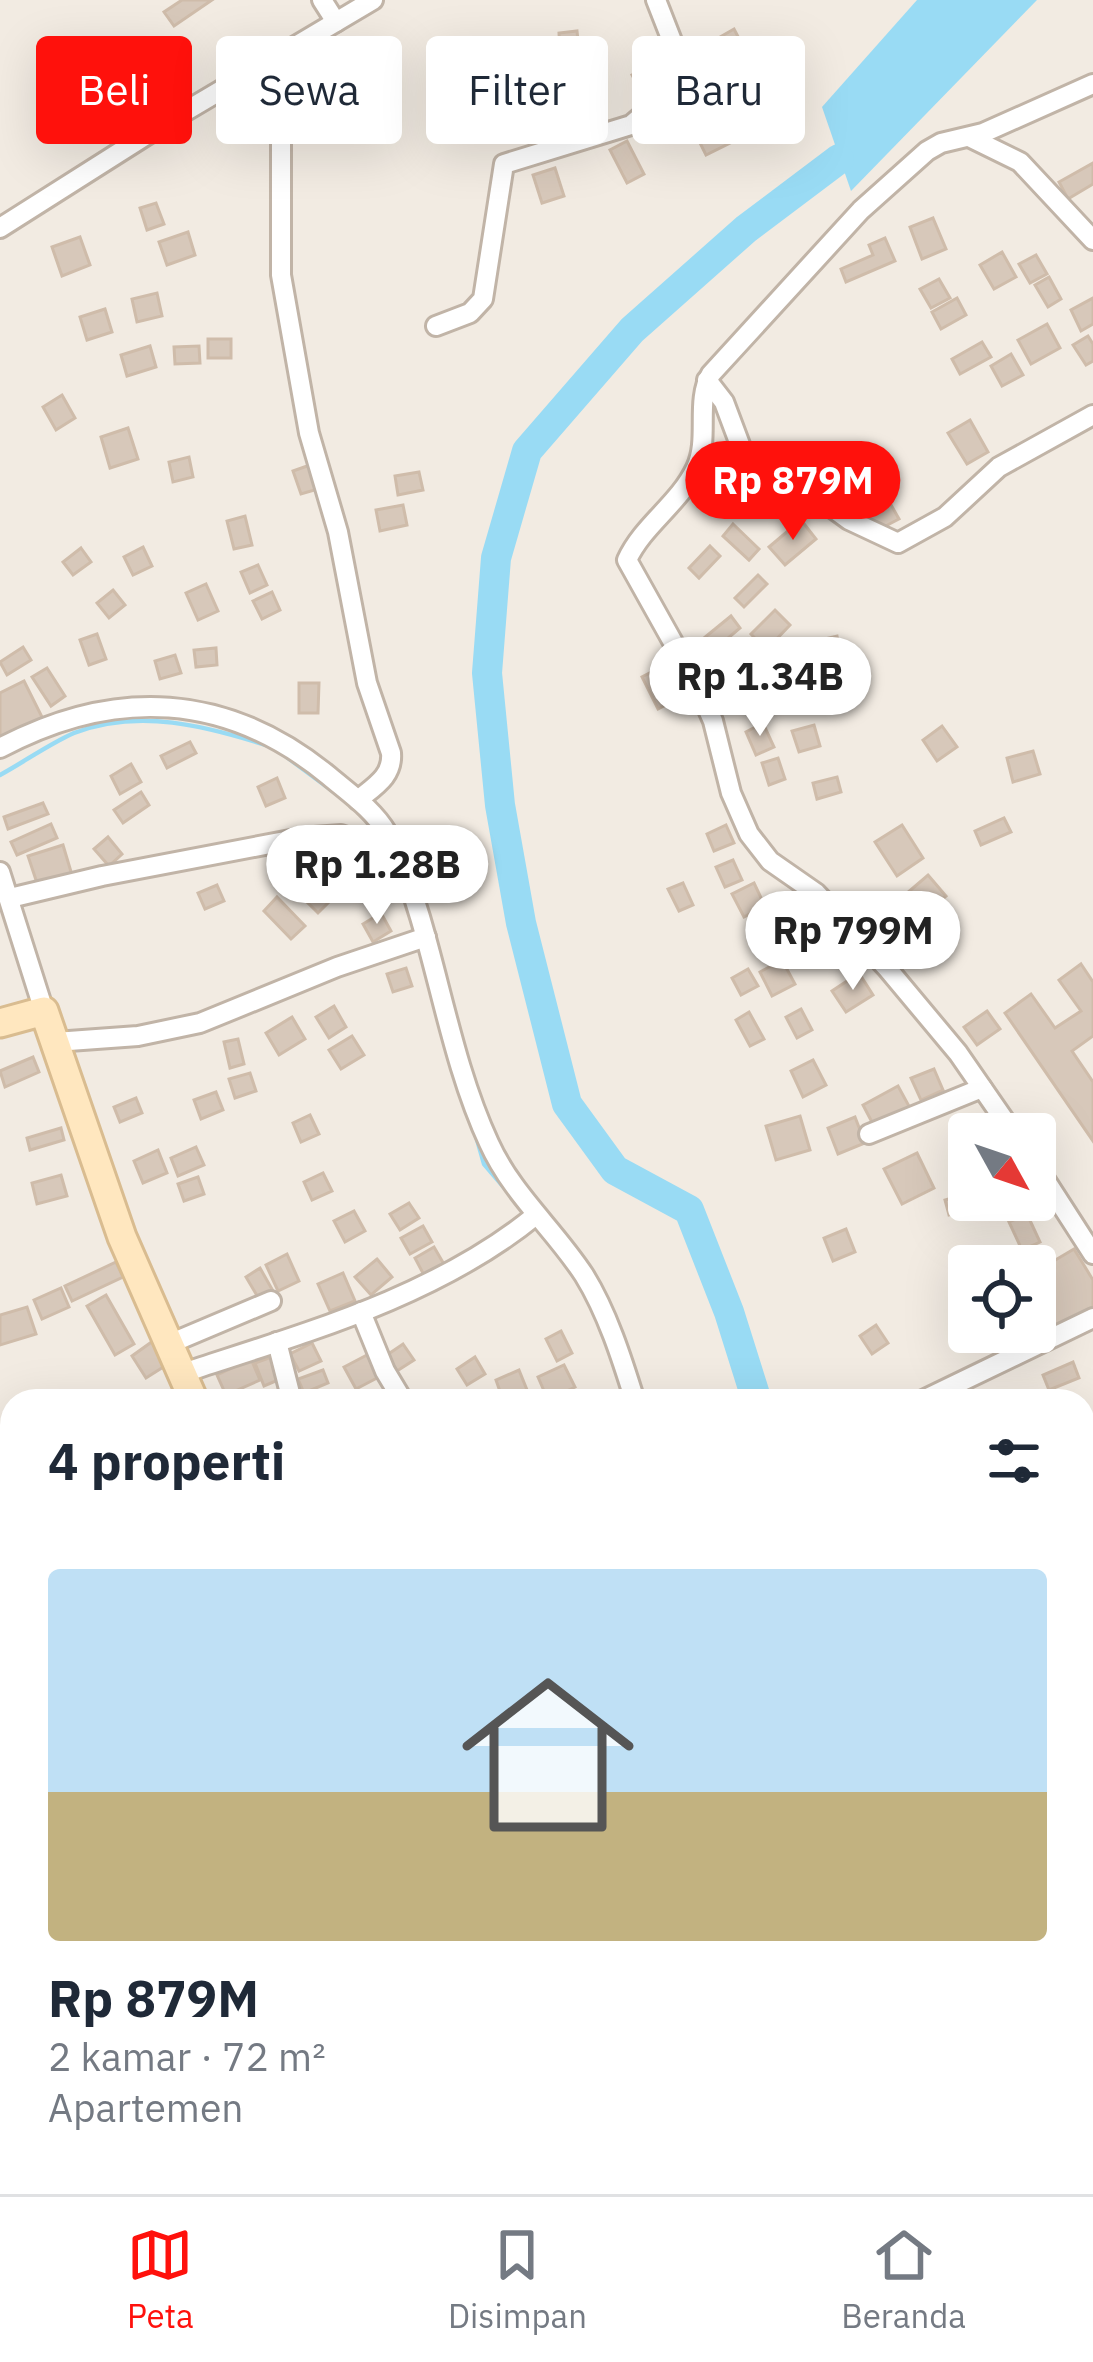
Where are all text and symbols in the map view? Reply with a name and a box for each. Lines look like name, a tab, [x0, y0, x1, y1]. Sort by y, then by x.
chip: Beli	[36, 36, 192, 144]
chip: Sewa	[216, 36, 402, 144]
chip: Filter	[426, 36, 608, 144]
chip: Baru	[632, 36, 805, 144]
pin: Rp 879M	[682, 441, 904, 543]
text: Rp 879M	[712, 454, 874, 505]
pin: Rp 1.34B	[636, 637, 884, 739]
text: Rp 1.34B	[676, 650, 844, 701]
pin: Rp 1.28B	[253, 825, 501, 927]
text: Rp 1.28B	[293, 838, 461, 889]
pin: Rp 799M	[742, 891, 964, 993]
text: Rp 799M	[772, 904, 934, 955]
north arrow	[948, 1113, 1056, 1221]
map controls	[948, 1113, 1056, 1353]
button: locate	[948, 1245, 1056, 1353]
text: 4 properti	[48, 1428, 285, 1494]
icon: filters	[981, 1428, 1047, 1494]
icon: home	[440, 1647, 656, 1863]
text: Rp 879M	[48, 1965, 259, 2031]
text: 2 kamar · 72 m²	[48, 2031, 326, 2082]
text: Apartemen	[48, 2082, 243, 2133]
tab: Peta	[127, 2222, 194, 2337]
tab: Disimpan	[448, 2222, 587, 2337]
tab: Beranda	[841, 2222, 966, 2337]

